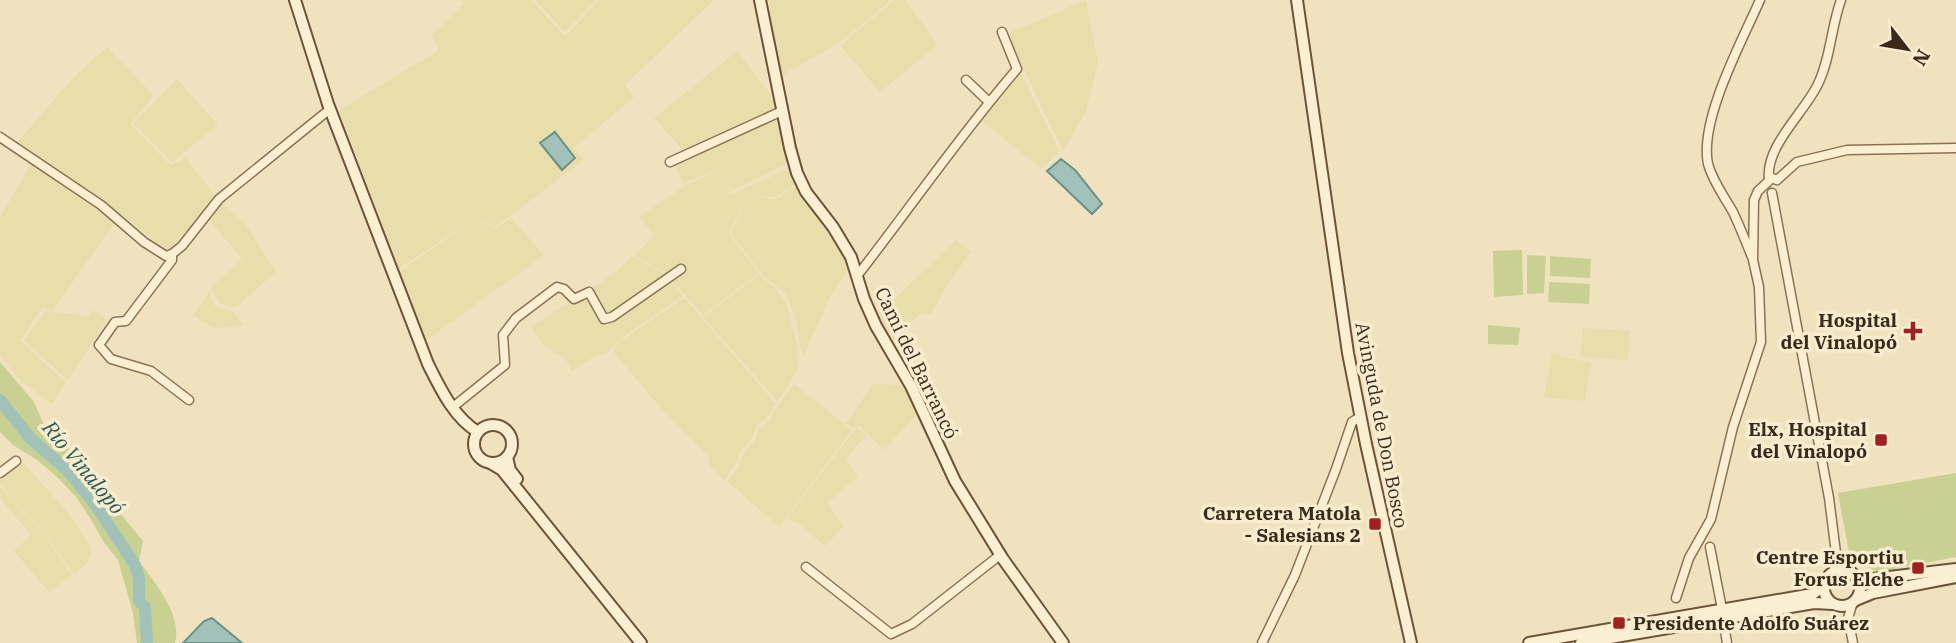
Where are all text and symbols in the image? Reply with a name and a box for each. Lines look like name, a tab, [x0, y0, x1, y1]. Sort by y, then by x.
north arrow	[1872, 14, 1942, 84]
text: N	[1907, 45, 1936, 70]
street label: Camí del Barrancó	[870, 283, 964, 443]
place label: Hospital del Vinalopó	[1781, 308, 1897, 354]
street label: Avinguda de Don Bosco	[1350, 320, 1414, 530]
marker: Hospital del Vinalopó	[1903, 321, 1923, 341]
water label: Río Vinalopó	[36, 413, 131, 520]
place label: Elx, Hospital del Vinalopó	[1748, 417, 1867, 463]
marker: Elx, Hospital del Vinalopó	[1873, 432, 1889, 448]
place label: Carretera Matola - Salesians 2	[1203, 501, 1361, 547]
marker: Carretera Matola - Salesians 2	[1367, 516, 1383, 532]
place label: Centre Esportiu Forus Elche	[1756, 545, 1904, 591]
marker: Centre Esportiu Forus Elche	[1910, 560, 1926, 576]
place label: Presidente Adolfo Suárez	[1633, 611, 1869, 635]
marker: Presidente Adolfo Suárez	[1611, 615, 1627, 631]

